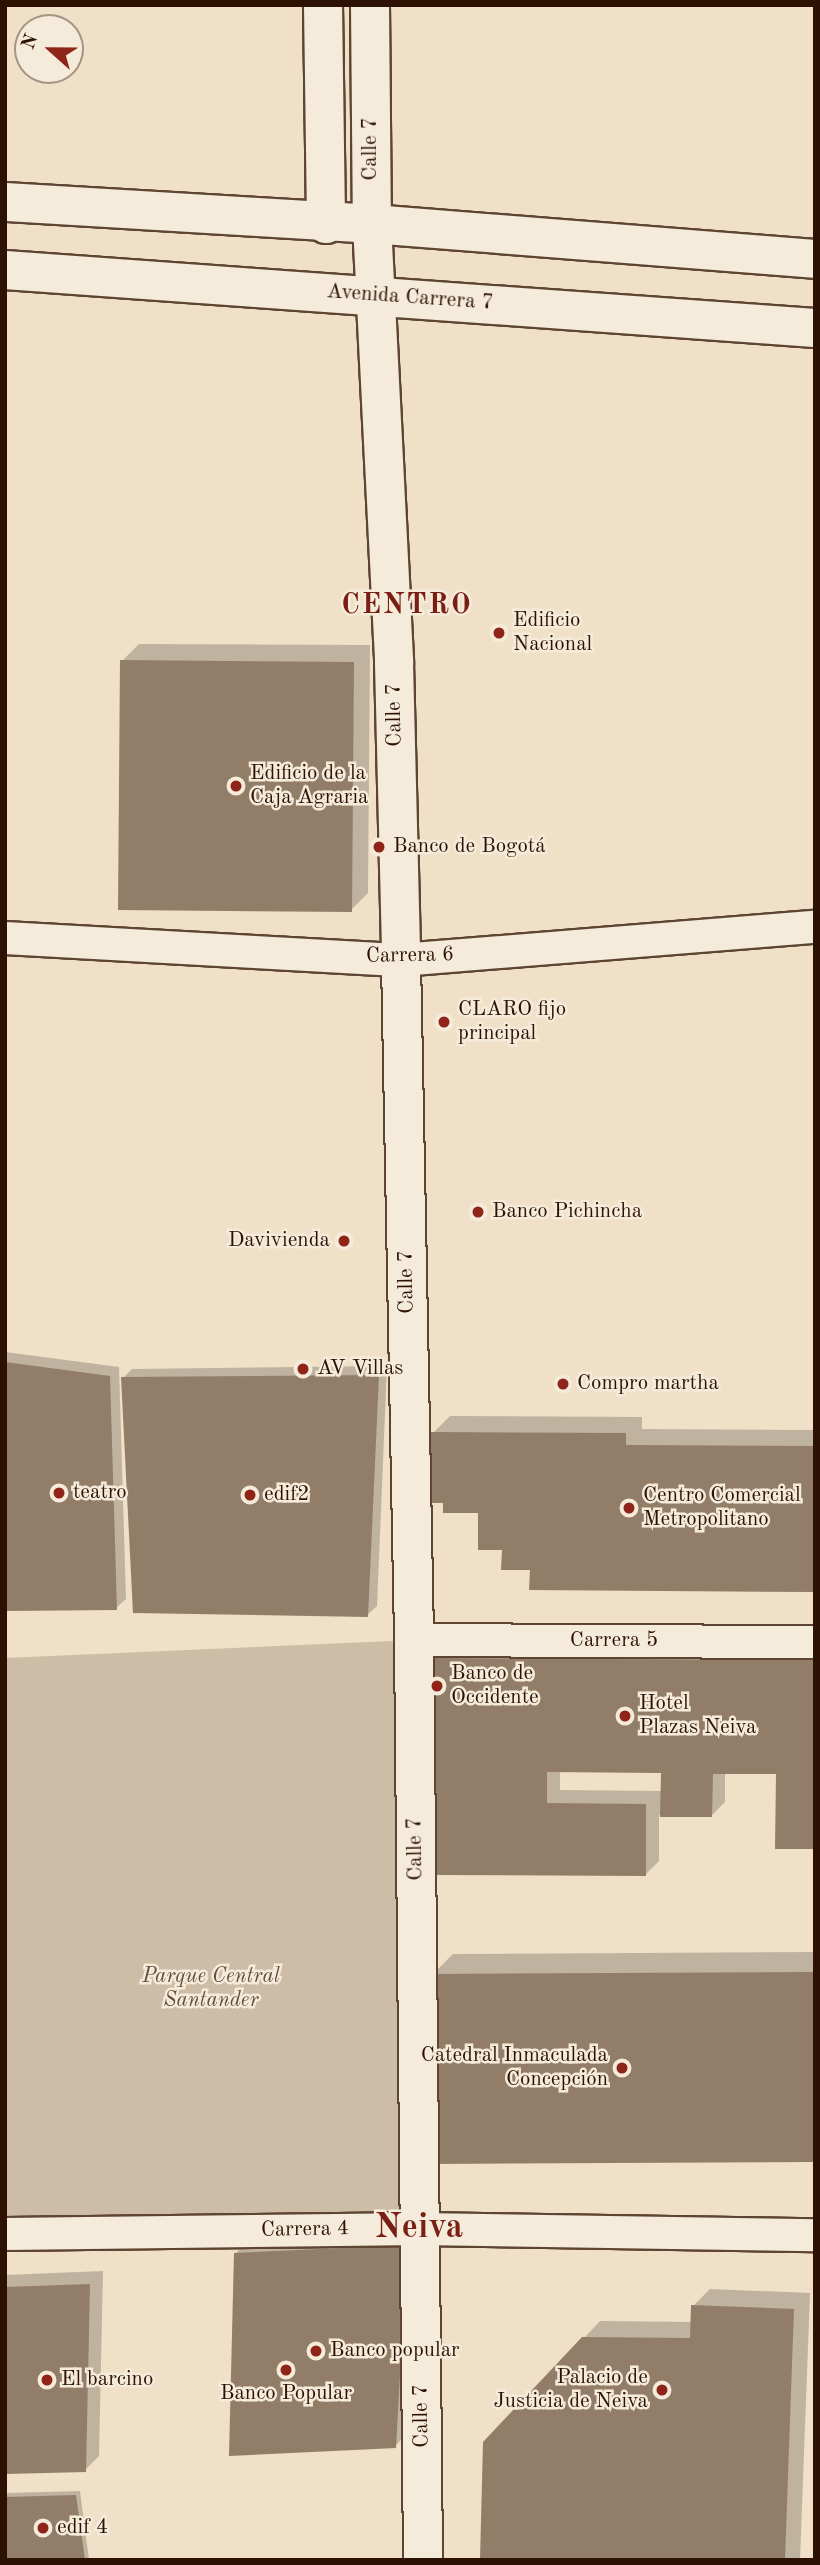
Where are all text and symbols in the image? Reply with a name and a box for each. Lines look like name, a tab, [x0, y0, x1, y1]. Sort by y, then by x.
north arrow	[14, 14, 84, 84]
text: N	[19, 32, 42, 52]
street label: Calle 7	[358, 117, 384, 181]
street label: Avenida Carrera 7	[326, 280, 494, 316]
district label: CENTRO	[342, 589, 472, 623]
place label: Edificio Nacional	[513, 608, 592, 658]
marker: Edificio Nacional	[491, 625, 507, 641]
street label: Calle 7	[382, 683, 408, 747]
place label: Edificio de la Caja Agraria	[250, 761, 368, 811]
marker: Edificio de la Caja Agraria	[228, 778, 244, 794]
place label: Banco de Bogotá	[393, 834, 546, 860]
marker: Banco de Bogotá	[371, 839, 387, 855]
street label: Carrera 6	[366, 943, 454, 969]
place label: CLARO fijo principal	[458, 997, 566, 1047]
marker: CLARO fijo principal	[436, 1014, 452, 1030]
place label: Banco Pichincha	[492, 1199, 642, 1225]
marker: Banco Pichincha	[470, 1204, 486, 1220]
place label: Davivienda	[228, 1228, 330, 1254]
marker: Davivienda	[336, 1233, 352, 1249]
street label: Calle 7	[394, 1250, 420, 1314]
place label: AV Villas	[317, 1356, 403, 1382]
marker: AV Villas	[295, 1361, 311, 1377]
place label: Compro martha	[577, 1371, 719, 1397]
marker: Compro martha	[555, 1376, 571, 1392]
place label: teatro	[73, 1480, 127, 1506]
place label: edif2	[264, 1482, 309, 1508]
place label: Centro Comercial Metropolitano	[643, 1483, 801, 1533]
marker: teatro	[51, 1485, 67, 1501]
marker: edif2	[242, 1487, 258, 1503]
marker: Centro Comercial Metropolitano	[621, 1500, 637, 1516]
street label: Carrera 5	[570, 1628, 658, 1654]
place label: Banco de Occidente	[451, 1661, 539, 1711]
marker: Banco de Occidente	[429, 1678, 445, 1694]
place label: Hotel Plazas Neiva	[639, 1691, 756, 1741]
marker: Hotel Plazas Neiva	[617, 1708, 633, 1724]
street label: Calle 7	[403, 1817, 429, 1881]
park label: Parque Central Santander	[142, 1964, 280, 2014]
place label: Catedral Inmaculada Concepción	[421, 2043, 608, 2093]
marker: Catedral Inmaculada Concepción	[614, 2060, 630, 2076]
district label: Neiva	[375, 2207, 463, 2249]
street label: Carrera 4	[261, 2217, 349, 2243]
place label: Banco popular	[330, 2338, 460, 2364]
marker: Banco popular	[308, 2343, 324, 2359]
marker: Banco Popular	[278, 2362, 294, 2378]
place label: Palacio de Justicia de Neiva	[493, 2365, 648, 2415]
place label: El barcino	[61, 2367, 153, 2393]
marker: El barcino	[39, 2372, 55, 2388]
place label: Banco Popular	[220, 2381, 352, 2407]
marker: Palacio de Justicia de Neiva	[654, 2382, 670, 2398]
street label: Calle 7	[409, 2384, 435, 2448]
place label: edif 4	[57, 2515, 108, 2541]
marker: edif 4	[35, 2520, 51, 2536]

